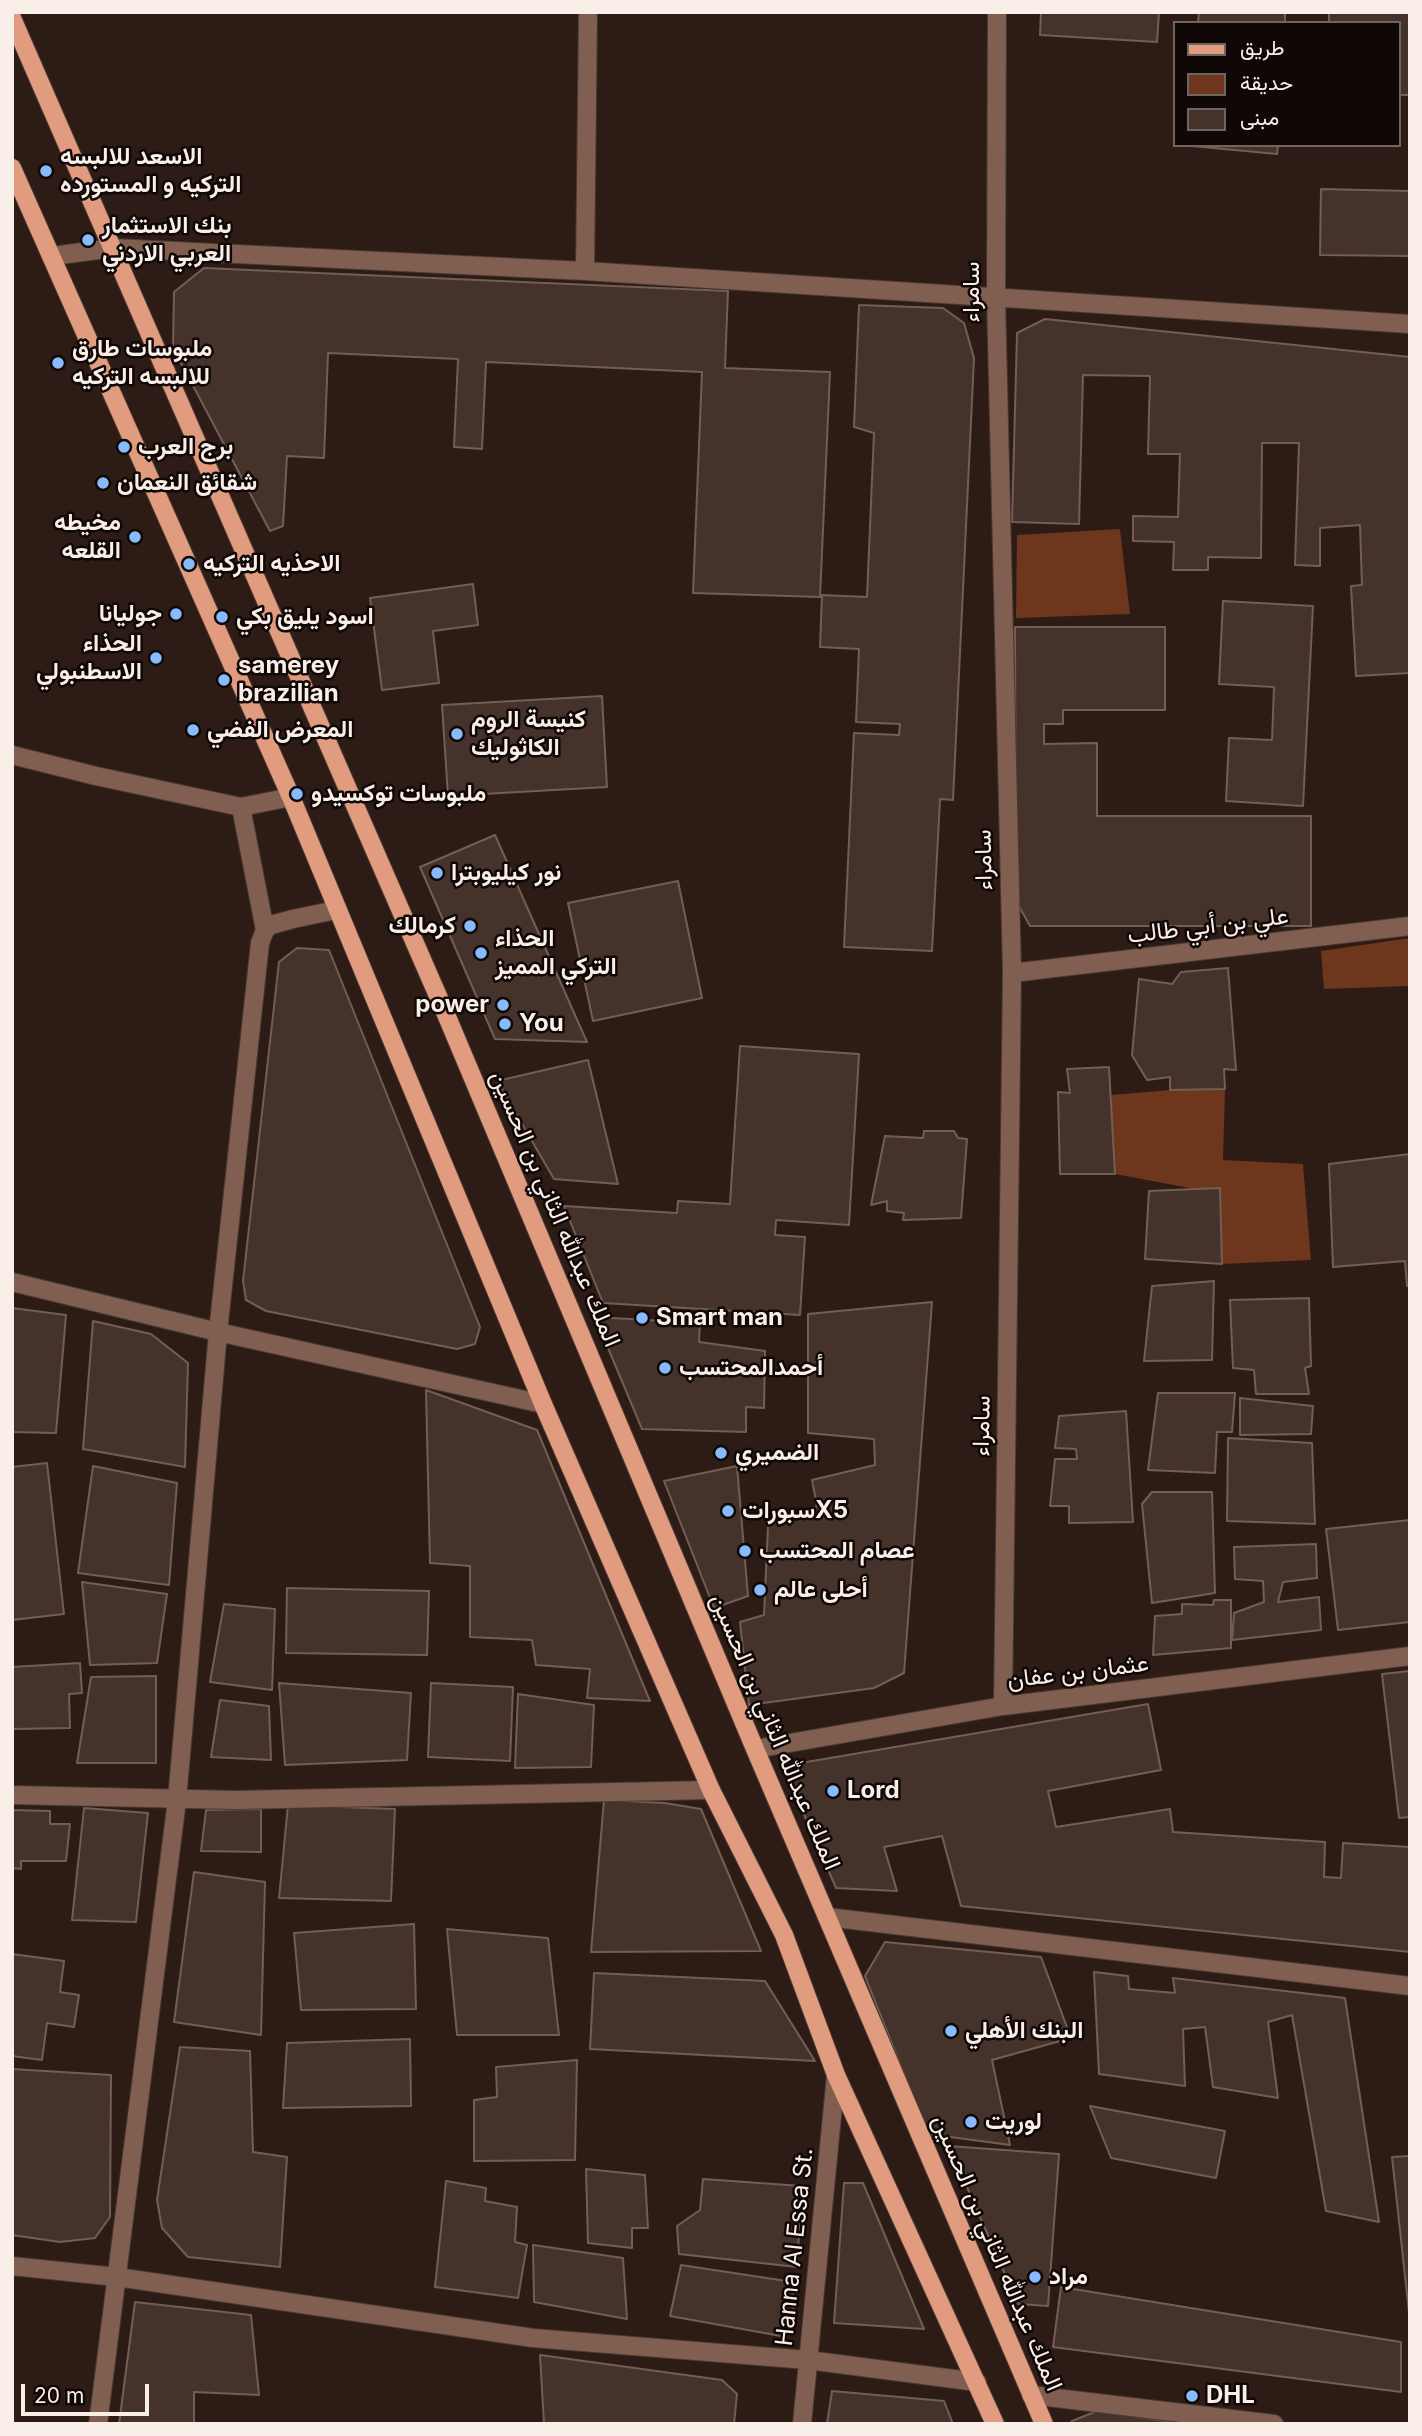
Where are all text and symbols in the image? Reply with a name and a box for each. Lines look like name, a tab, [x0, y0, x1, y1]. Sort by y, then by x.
legend	[1174, 21, 1401, 147]
text: طريق	[1240, 35, 1285, 60]
text: حديقة	[1240, 70, 1293, 95]
text: مبنى	[1240, 105, 1279, 130]
place label: الاسعد للالبسه التركيه و المستورده	[60, 143, 242, 199]
marker: الاسعد للالبسه التركيه و المستورده	[38, 163, 54, 179]
place label: بنك الاستثمار العربي الاردني	[102, 212, 232, 268]
marker: بنك الاستثمار العربي الاردني	[80, 232, 96, 248]
street label: سامراء	[958, 262, 986, 322]
place label: ملبوسات طارق للالبسه التركيه	[72, 335, 212, 391]
marker: ملبوسات طارق للالبسه التركيه	[50, 355, 66, 371]
place label: برج العرب	[138, 433, 233, 461]
marker: برج العرب	[116, 439, 132, 455]
place label: شقائق النعمان	[117, 469, 257, 497]
marker: شقائق النعمان	[95, 475, 111, 491]
place label: مخيطه القلعه	[54, 509, 121, 565]
marker: مخيطه القلعه	[127, 529, 143, 545]
place label: الاحذيه التركيه	[203, 550, 341, 578]
marker: الاحذيه التركيه	[181, 556, 197, 572]
place label: جوليانا	[99, 600, 162, 628]
place label: اسود يليق بكي	[236, 603, 374, 631]
marker: جوليانا	[168, 606, 184, 622]
marker: اسود يليق بكي	[214, 609, 230, 625]
place label: الحذاء الاسطنبولي	[36, 630, 142, 686]
marker: الحذاء الاسطنبولي	[148, 650, 164, 666]
place label: samerey brazilian	[238, 652, 339, 708]
marker: samerey brazilian	[216, 672, 232, 688]
place label: كنيسة الروم الكاثوليك	[471, 706, 586, 762]
place label: المعرض الفضي	[207, 716, 354, 744]
marker: المعرض الفضي	[185, 722, 201, 738]
marker: كنيسة الروم الكاثوليك	[449, 726, 465, 742]
place label: ملبوسات توكسيدو	[311, 780, 486, 808]
marker: ملبوسات توكسيدو	[289, 786, 305, 802]
street label: سامراء	[969, 829, 999, 891]
place label: نور كيليوبترا	[451, 859, 561, 887]
marker: نور كيليوبترا	[429, 865, 445, 881]
street label: علي بن أبي طالب	[1126, 902, 1290, 950]
place label: كرمالك	[389, 912, 456, 940]
marker: كرمالك	[462, 918, 478, 934]
place label: الحذاء التركي المميز	[495, 925, 617, 981]
marker: الحذاء التركي المميز	[473, 945, 489, 961]
place label: power	[415, 991, 489, 1019]
marker: power	[495, 997, 511, 1013]
place label: You	[519, 1010, 564, 1038]
marker: You	[497, 1016, 513, 1032]
street label: الملك عبدالله الثاني بن الحسين	[484, 1067, 626, 1351]
place label: Smart man	[656, 1304, 783, 1332]
marker: Smart man	[634, 1310, 650, 1326]
place label: أحمدالمحتسب	[679, 1354, 823, 1382]
marker: أحمدالمحتسب	[657, 1360, 673, 1376]
street label: سامراء	[967, 1395, 997, 1457]
place label: الضميري	[735, 1439, 819, 1467]
marker: الضميري	[713, 1445, 729, 1461]
place label: سبوراتX5	[742, 1497, 848, 1525]
marker: سبوراتX5	[720, 1503, 736, 1519]
place label: عصام المحتسب	[759, 1537, 914, 1565]
marker: عصام المحتسب	[737, 1543, 753, 1559]
place label: أحلى عالم	[774, 1576, 868, 1604]
marker: أحلى عالم	[752, 1582, 768, 1598]
street label: الملك عبدالله الثاني بن الحسين	[704, 1590, 846, 1874]
street label: عثمان بن عفان	[1006, 1649, 1150, 1695]
place label: Lord	[847, 1777, 900, 1805]
marker: Lord	[825, 1783, 841, 1799]
place label: البنك الأهلي	[965, 2017, 1083, 2045]
marker: البنك الأهلي	[943, 2023, 959, 2039]
place label: لوريت	[985, 2108, 1042, 2136]
street label: الملك عبدالله الثاني بن الحسين	[926, 2111, 1068, 2395]
marker: لوريت	[963, 2114, 979, 2130]
street label: Hanna Al Essa St.	[770, 2146, 820, 2348]
place label: مراد	[1049, 2263, 1088, 2291]
marker: مراد	[1027, 2269, 1043, 2285]
scale bar	[24, 2370, 152, 2414]
place label: DHL	[1206, 2382, 1255, 2410]
text: 20 m	[34, 2383, 84, 2408]
marker: DHL	[1184, 2388, 1200, 2404]

